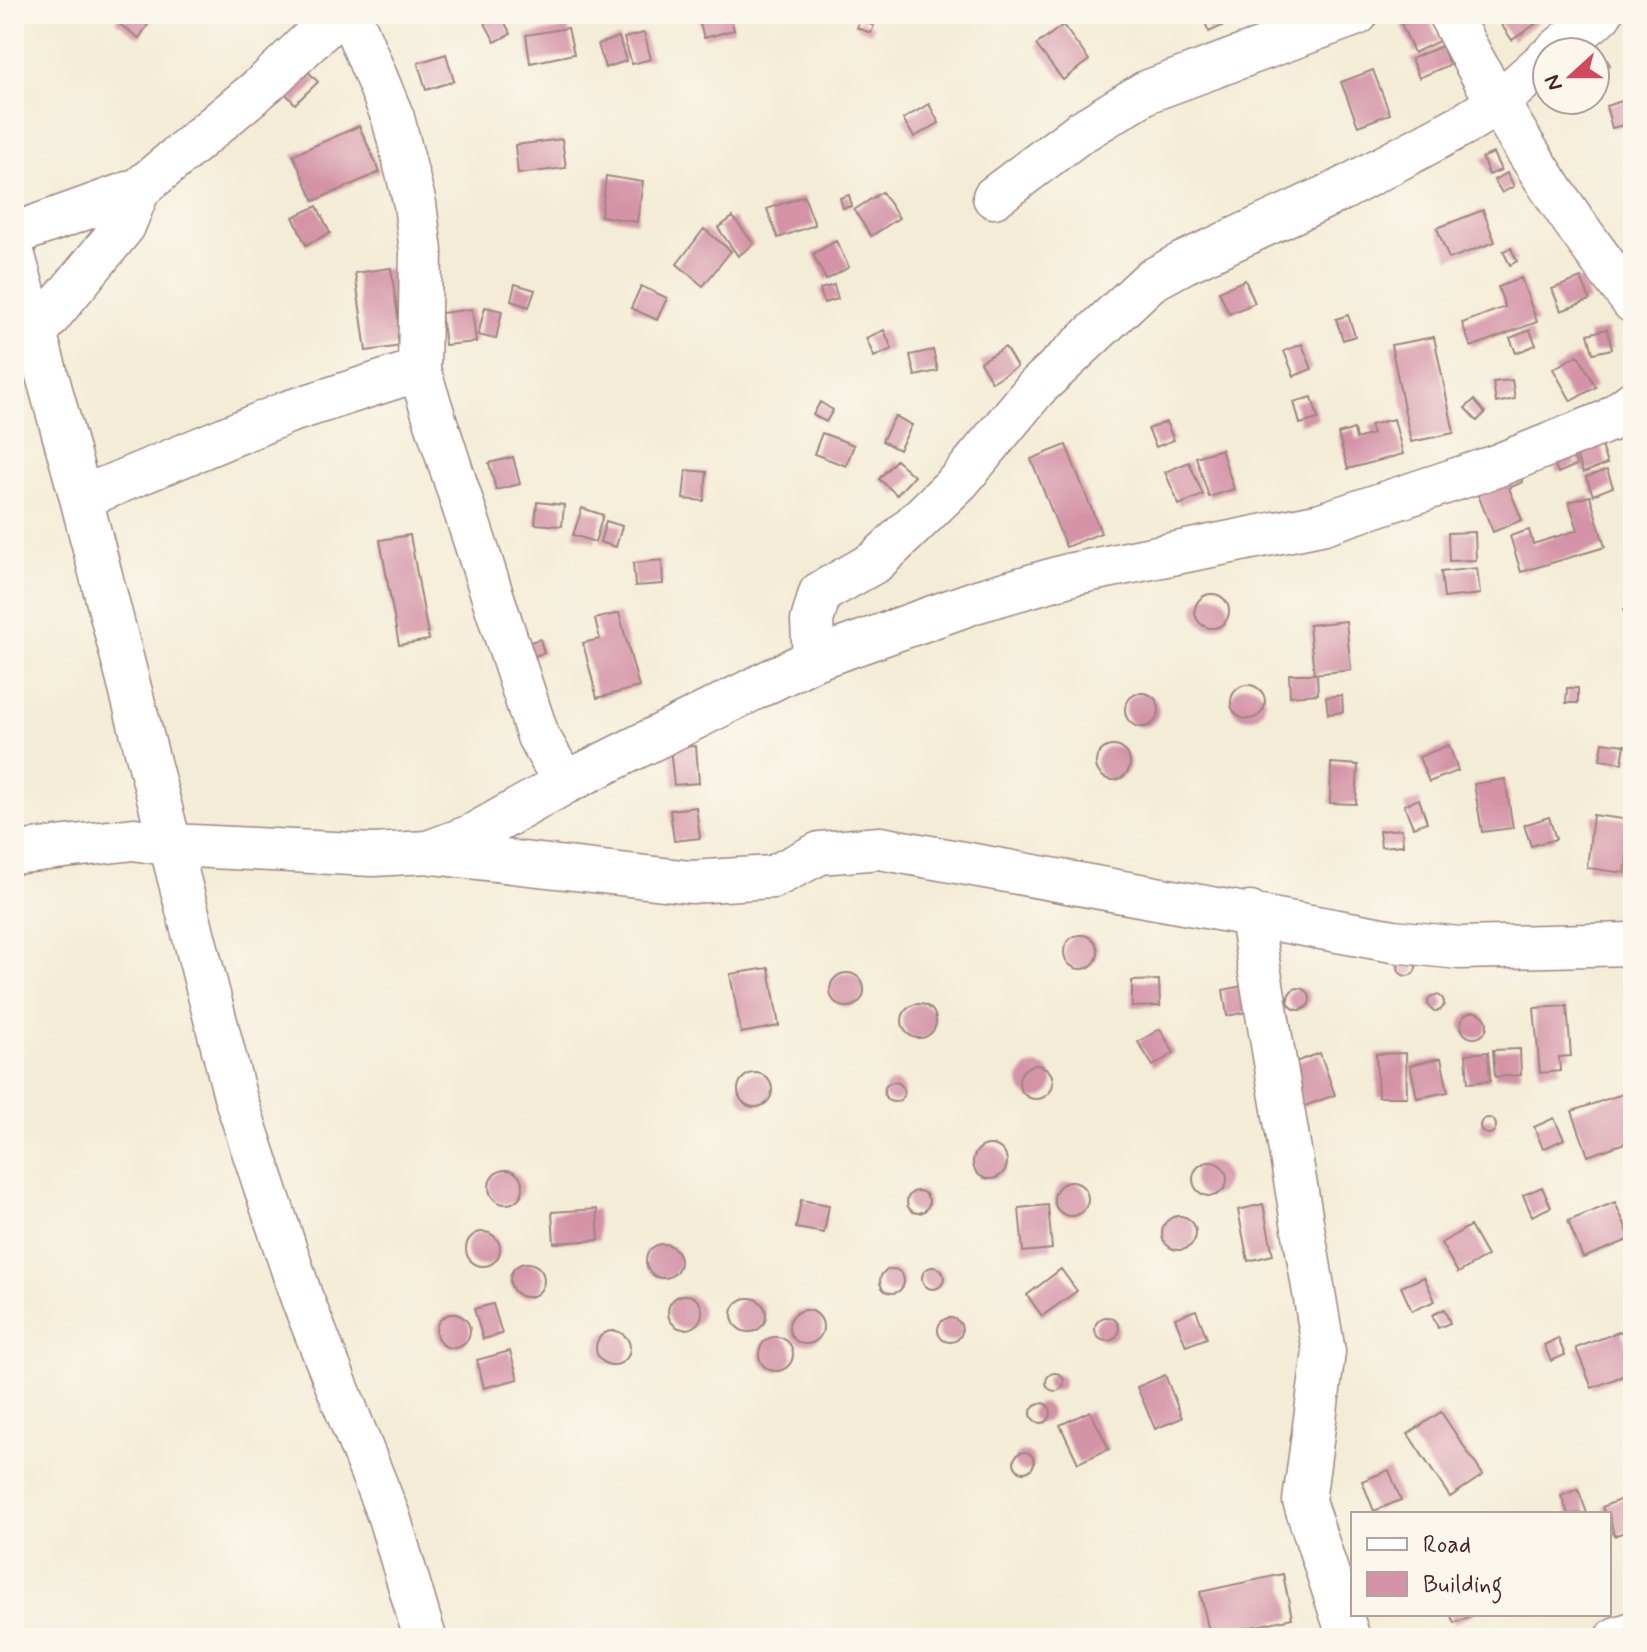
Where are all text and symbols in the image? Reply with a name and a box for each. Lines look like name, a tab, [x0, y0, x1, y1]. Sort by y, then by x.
north arrow	[1531, 36, 1611, 116]
text: N	[1538, 71, 1570, 94]
legend	[1351, 1512, 1611, 1616]
text: Road	[1423, 1530, 1471, 1561]
text: Building	[1423, 1570, 1503, 1604]

